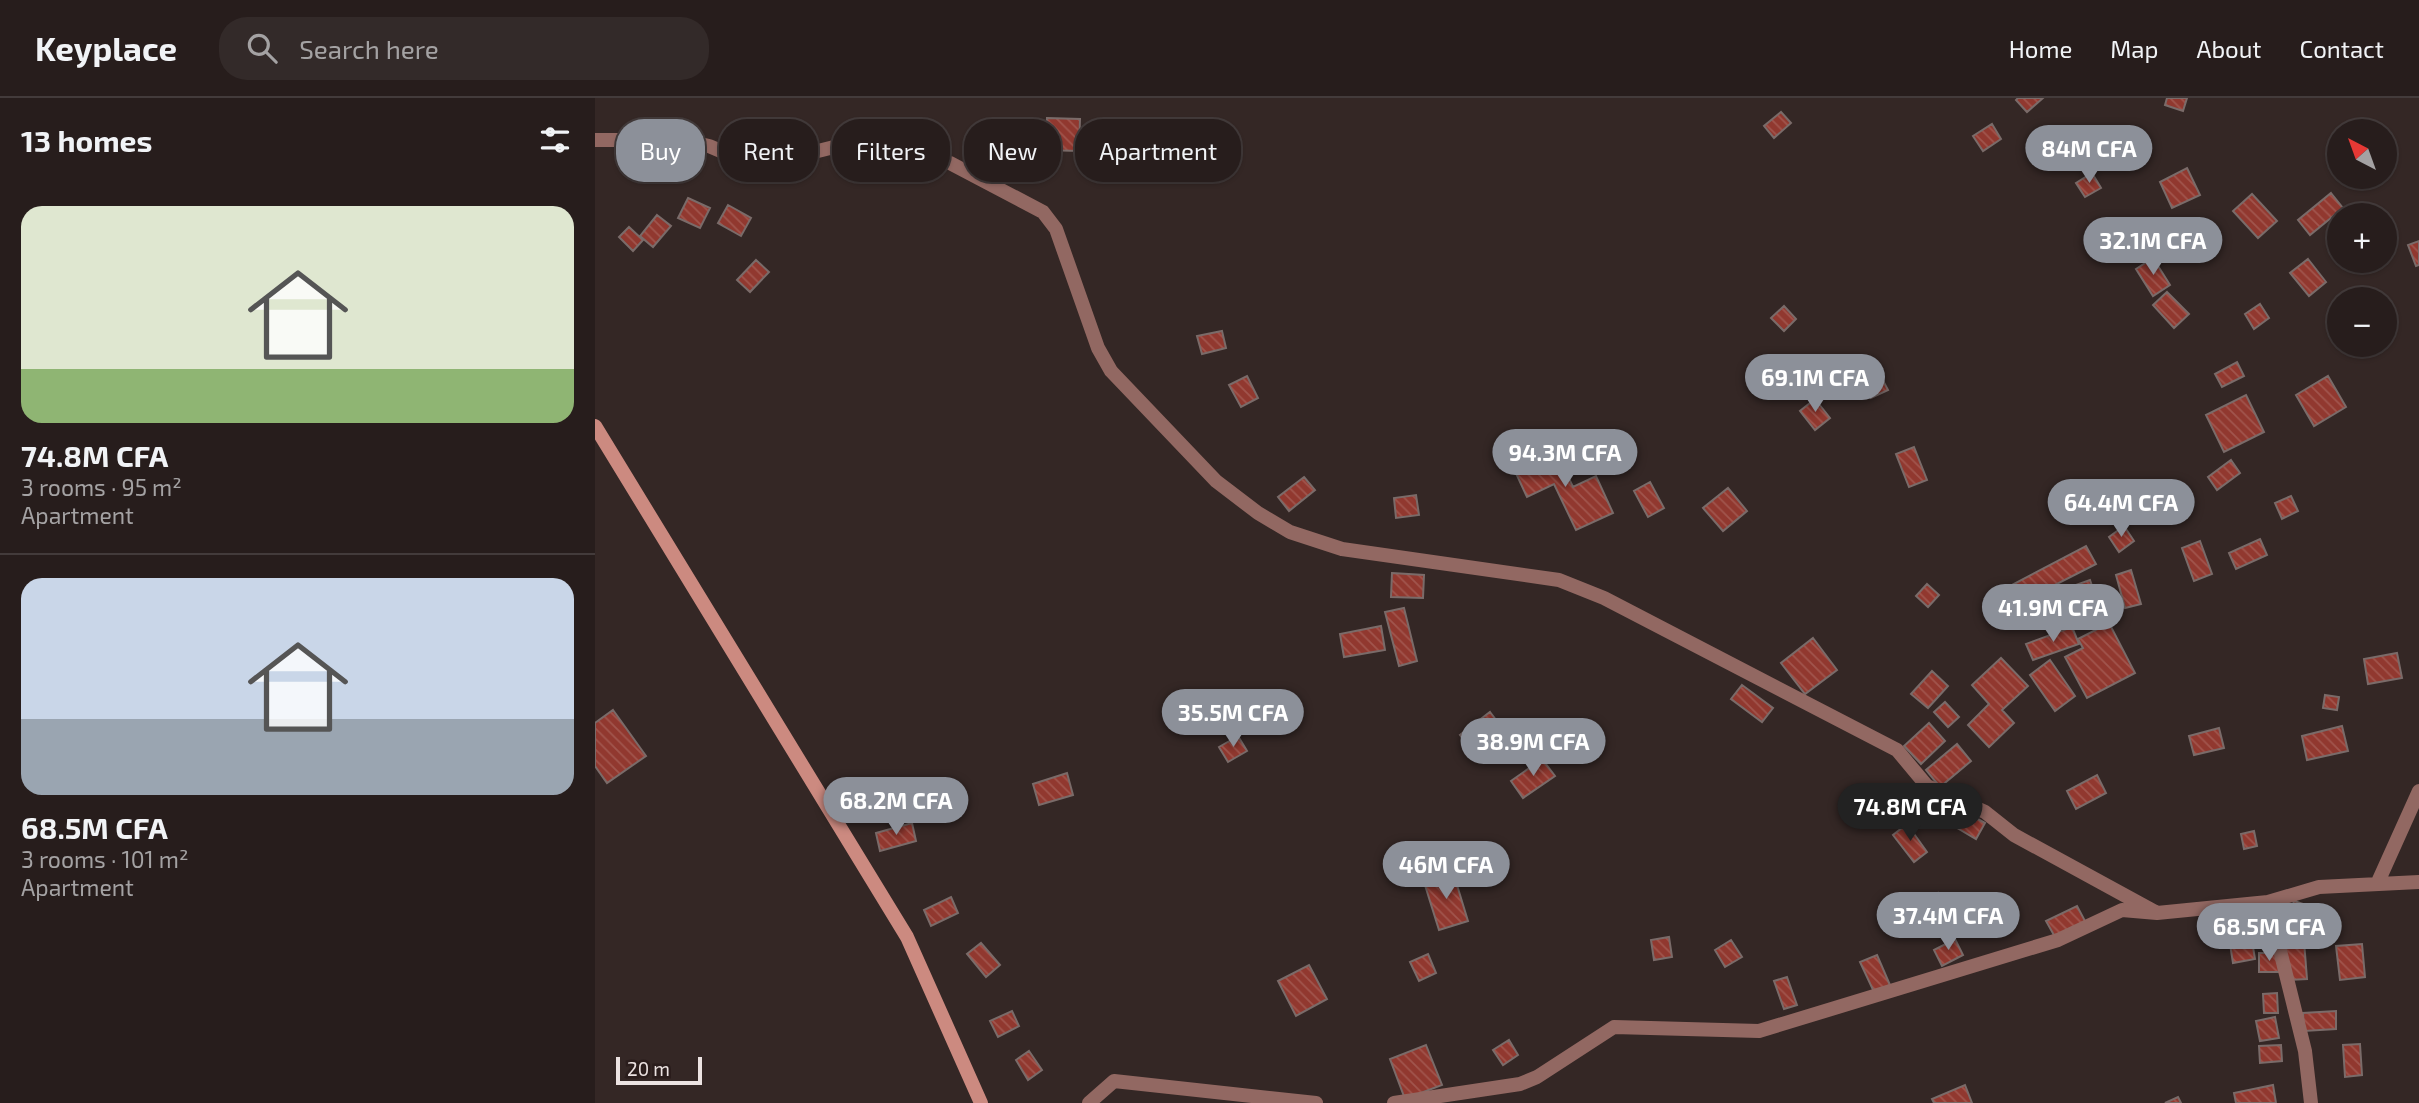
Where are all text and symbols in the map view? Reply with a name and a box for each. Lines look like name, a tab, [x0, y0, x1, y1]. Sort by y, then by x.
search box	[219, 17, 709, 80]
text: Keyplace	[35, 28, 177, 68]
icon: search	[243, 29, 281, 67]
text: Search here	[299, 33, 439, 64]
text: Home	[2009, 34, 2072, 63]
text: Map	[2110, 34, 2158, 63]
text: About	[2196, 34, 2262, 63]
text: Contact	[2300, 34, 2384, 63]
chip: Buy	[616, 119, 705, 182]
chip: Rent	[719, 119, 818, 182]
chip: Filters	[832, 119, 950, 182]
chip: New	[964, 119, 1061, 182]
chip: Apartment	[1075, 119, 1241, 182]
north arrow	[2327, 119, 2397, 189]
map controls	[2327, 119, 2397, 357]
icon: filters	[536, 121, 574, 159]
text: 13 homes	[21, 122, 152, 158]
pin: 84M CFA	[2024, 126, 2154, 185]
text: 84M CFA	[2041, 134, 2137, 162]
button: +	[2327, 203, 2397, 273]
pin: 32.1M CFA	[2073, 218, 2233, 277]
text: 32.1M CFA	[2099, 226, 2207, 254]
icon: home	[235, 252, 361, 378]
button: −	[2327, 287, 2397, 357]
pin: 69.1M CFA	[1735, 354, 1895, 414]
text: 69.1M CFA	[1761, 363, 1869, 391]
pin: 94.3M CFA	[1485, 430, 1645, 489]
text: 74.8M CFA	[21, 437, 168, 473]
text: 94.3M CFA	[1508, 438, 1622, 466]
text: 3 rooms · 95 m²	[21, 473, 182, 501]
pin: 64.4M CFA	[2041, 480, 2201, 539]
text: 64.4M CFA	[2064, 488, 2178, 516]
text: Apartment	[21, 501, 134, 529]
pin: 41.9M CFA	[1973, 584, 2133, 644]
text: 41.9M CFA	[1998, 593, 2108, 621]
icon: home	[235, 624, 361, 750]
pin: 35.5M CFA	[1153, 690, 1313, 749]
text: 35.5M CFA	[1178, 698, 1288, 726]
pin: 38.9M CFA	[1453, 718, 1613, 778]
text: 38.9M CFA	[1477, 727, 1589, 755]
pin: 68.2M CFA	[816, 778, 976, 837]
pin: 74.8M CFA	[1830, 784, 1990, 843]
text: 68.2M CFA	[839, 786, 953, 814]
text: 74.8M CFA	[1853, 792, 1967, 820]
text: 68.5M CFA	[21, 809, 168, 845]
pin: 46M CFA	[1381, 842, 1511, 901]
text: 3 rooms · 101 m²	[21, 845, 188, 873]
text: 46M CFA	[1399, 850, 1493, 878]
text: Apartment	[21, 873, 134, 901]
pin: 37.4M CFA	[1868, 892, 2028, 952]
text: 37.4M CFA	[1893, 901, 2003, 929]
pin: 68.5M CFA	[2189, 904, 2349, 963]
text: 68.5M CFA	[2213, 912, 2325, 940]
scale bar	[616, 1054, 702, 1086]
text: 20 m	[627, 1057, 670, 1080]

